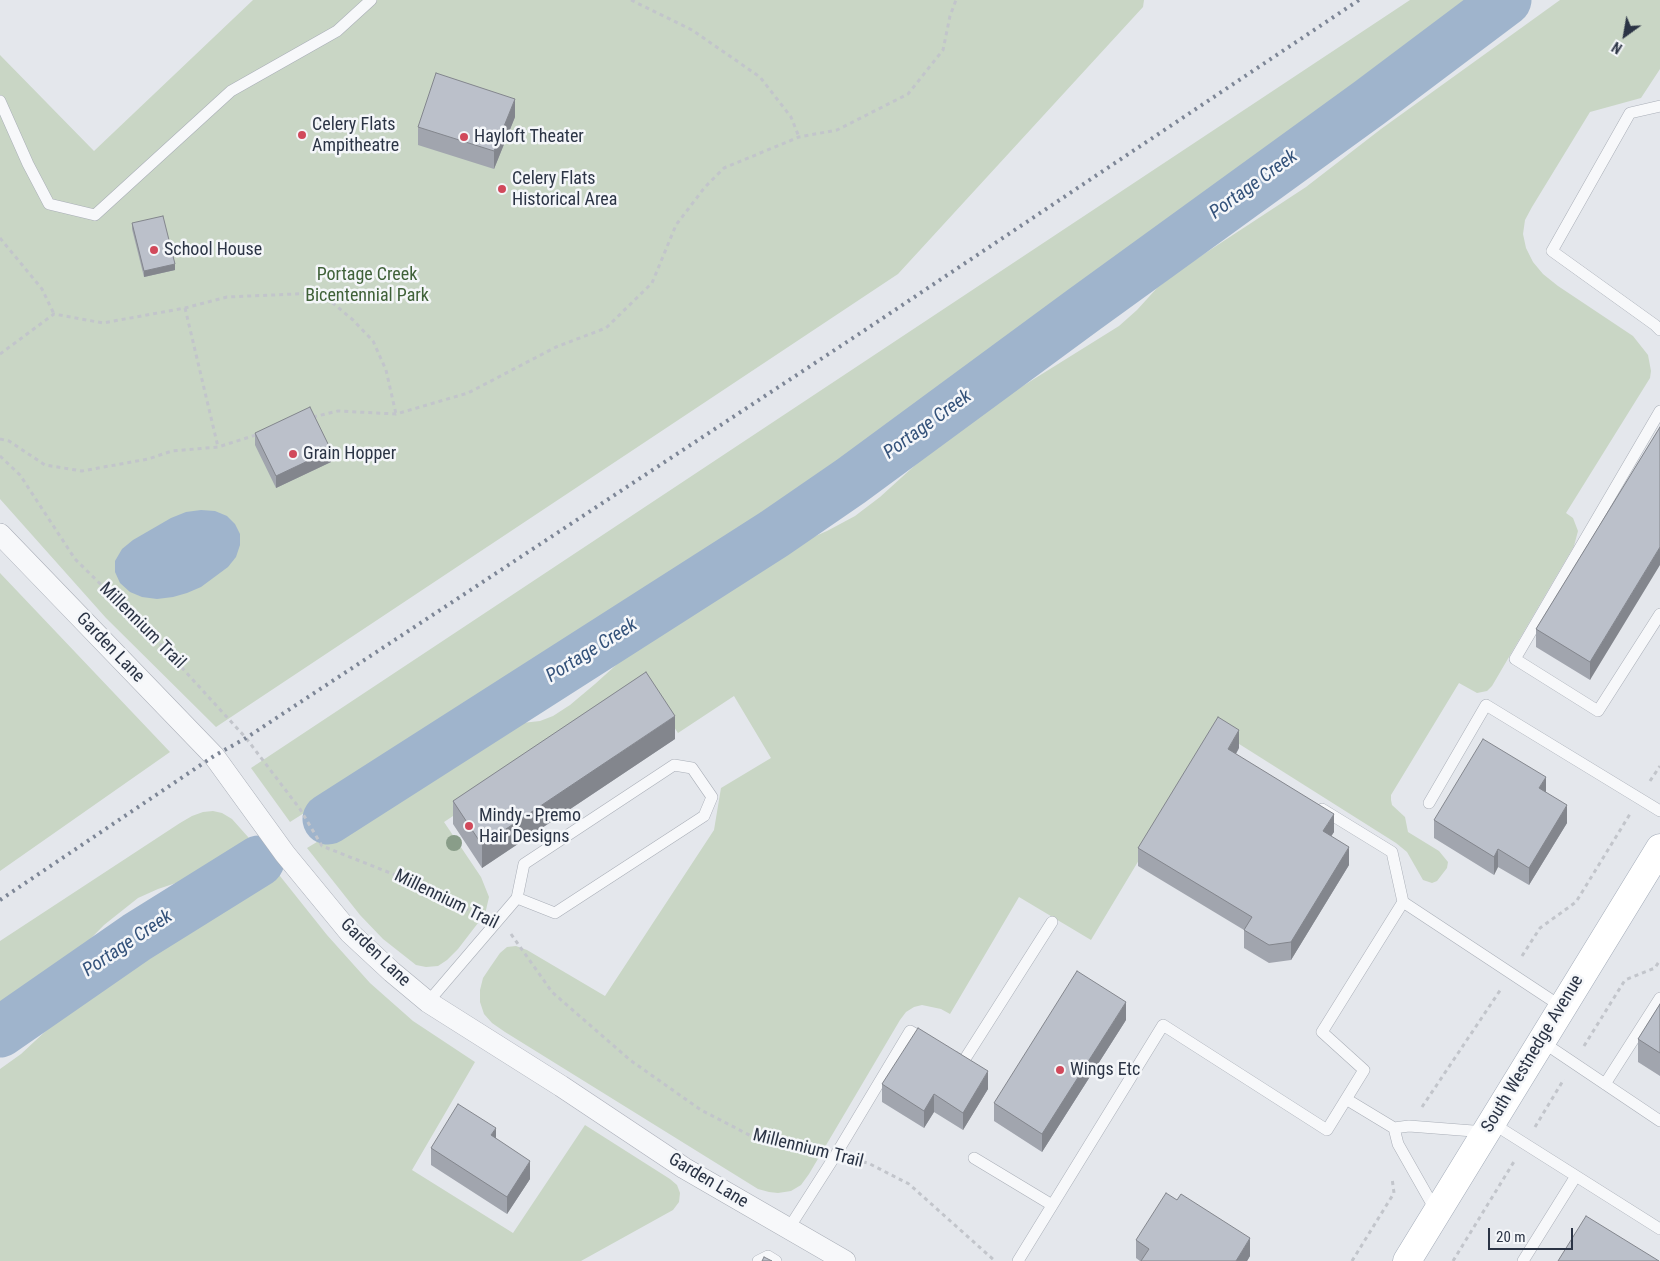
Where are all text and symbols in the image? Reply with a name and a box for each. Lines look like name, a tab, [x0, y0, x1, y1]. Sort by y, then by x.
north arrow	[1600, 10, 1650, 60]
text: N	[1609, 39, 1625, 57]
place label: Celery Flats Ampitheatre	[312, 114, 399, 156]
place label: Hayloft Theater	[474, 126, 584, 148]
marker: Celery Flats Ampitheatre	[296, 129, 308, 141]
marker: Hayloft Theater	[458, 131, 470, 143]
water label: Portage Creek	[1206, 145, 1302, 225]
place label: Celery Flats Historical Area	[512, 168, 617, 210]
marker: Celery Flats Historical Area	[496, 183, 508, 195]
place label: School House	[164, 239, 262, 261]
marker: School House	[148, 244, 160, 256]
park label: Portage Creek Bicentennial Park	[305, 264, 429, 306]
water label: Portage Creek	[880, 385, 976, 465]
place label: Grain Hopper	[303, 443, 396, 465]
marker: Grain Hopper	[287, 448, 299, 460]
street label: Millennium Trail	[94, 578, 190, 674]
street label: Garden Lane	[71, 608, 149, 688]
water label: Portage Creek	[542, 614, 642, 688]
place label: Mindy - Premo Hair Designs	[479, 805, 581, 848]
marker: Mindy - Premo Hair Designs	[463, 820, 475, 832]
street label: Millennium Trail	[390, 866, 502, 934]
water label: Portage Creek	[79, 906, 177, 982]
street label: Garden Lane	[335, 914, 415, 992]
street label: South Westnedge Avenue	[1477, 971, 1589, 1137]
place label: Wings Etc	[1070, 1059, 1140, 1081]
marker: Wings Etc	[1054, 1064, 1066, 1076]
street label: Millennium Trail	[751, 1125, 865, 1173]
street label: Garden Lane	[664, 1149, 752, 1213]
scale bar	[1490, 1218, 1575, 1250]
text: 20 m	[1496, 1228, 1526, 1246]

